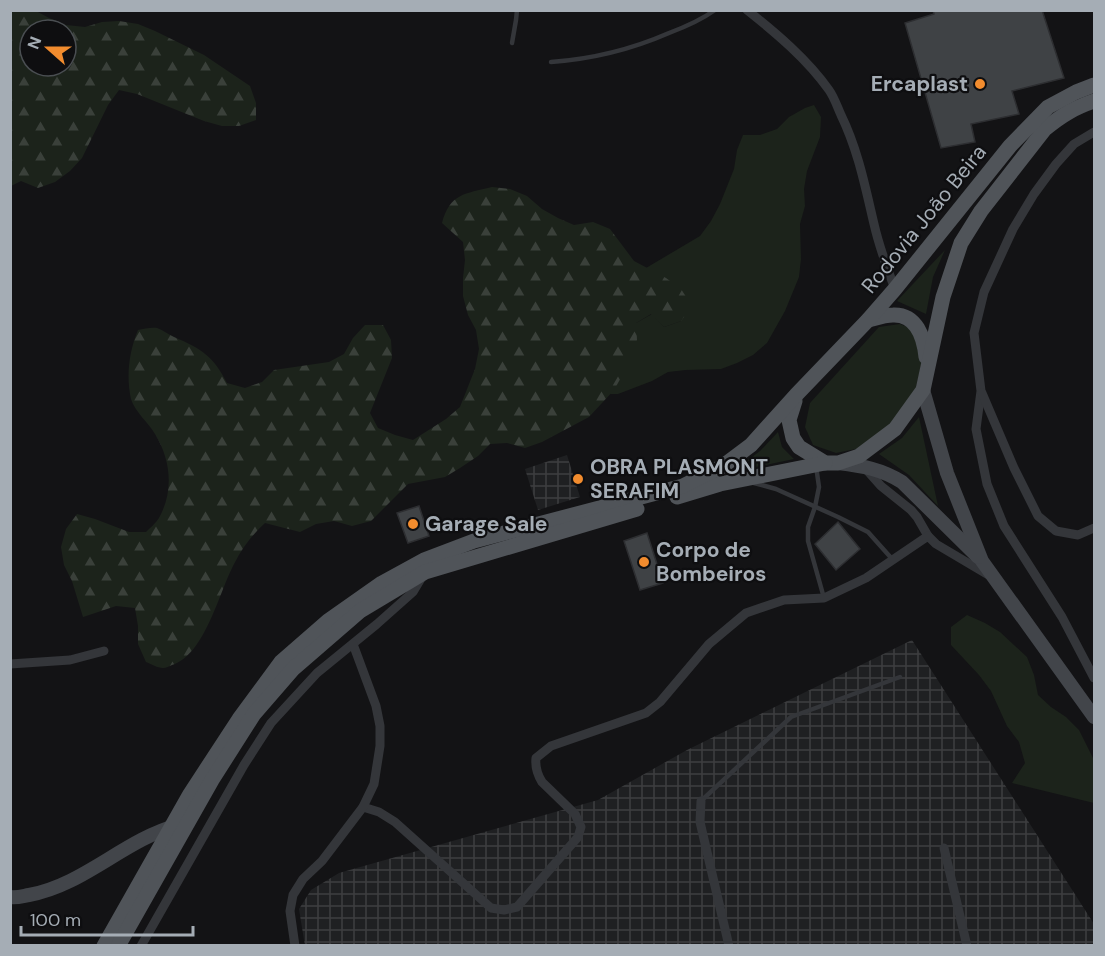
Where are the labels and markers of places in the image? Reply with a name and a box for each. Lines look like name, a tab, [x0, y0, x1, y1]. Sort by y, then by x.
place label: Ercaplast	[871, 70, 968, 98]
marker: Ercaplast	[973, 77, 987, 91]
place label: OBRA PLASMONT SERAFIM	[590, 453, 768, 505]
marker: OBRA PLASMONT SERAFIM	[571, 472, 585, 486]
place label: Garage Sale	[425, 510, 547, 538]
marker: Garage Sale	[406, 517, 420, 531]
place label: Corpo de Bombeiros	[656, 536, 767, 588]
marker: Corpo de Bombeiros	[637, 555, 651, 569]

